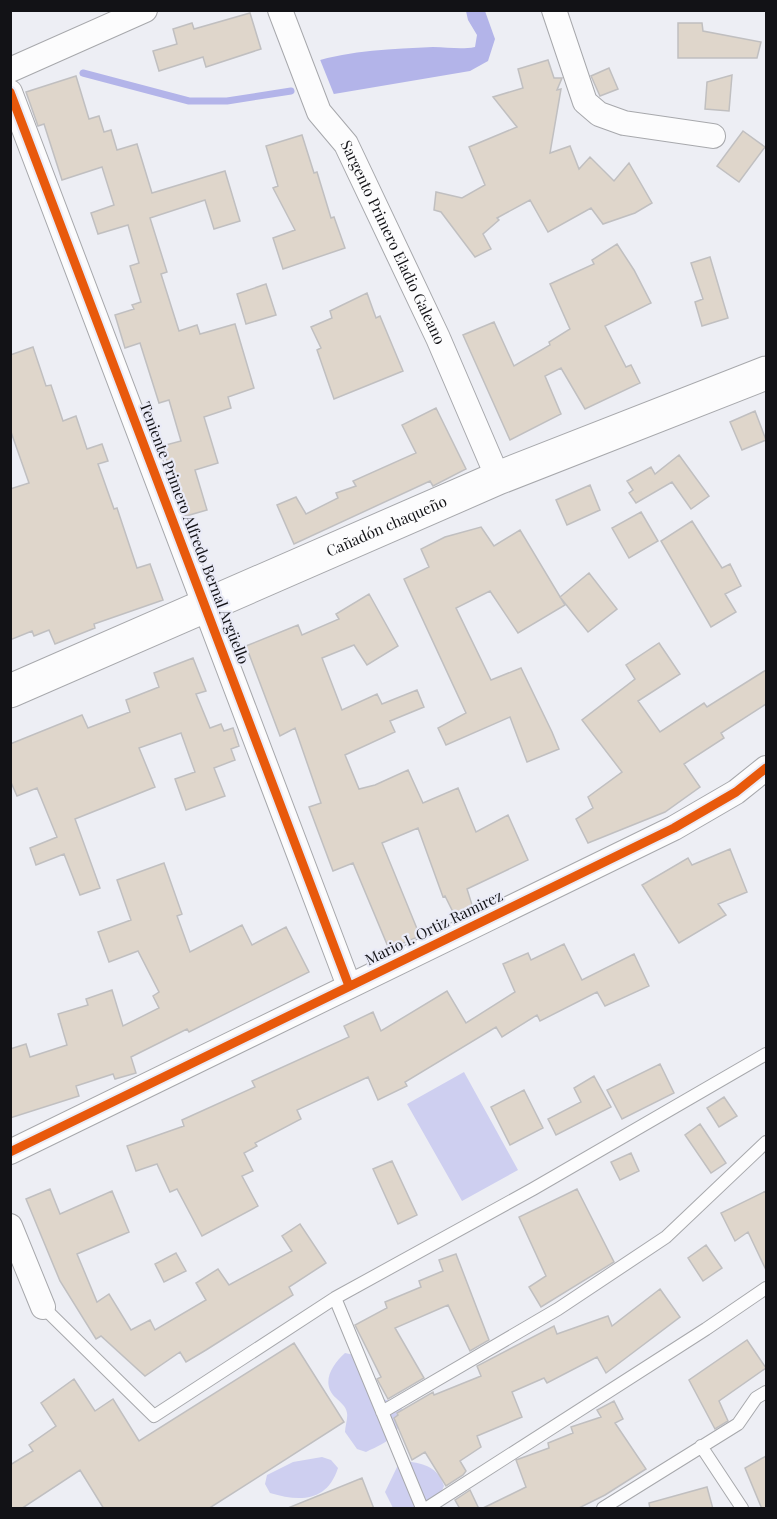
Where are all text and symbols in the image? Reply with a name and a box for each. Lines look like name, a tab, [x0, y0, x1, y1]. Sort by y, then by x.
street label: Sargento Primero Eladio Galeano	[337, 137, 450, 347]
street label: Teniente Primero Alfredo Bernal Argüello	[136, 399, 254, 667]
street label: Cañadón chaqueño	[323, 491, 450, 561]
street label: Mario I. Ortiz Ramirez	[362, 885, 506, 969]

